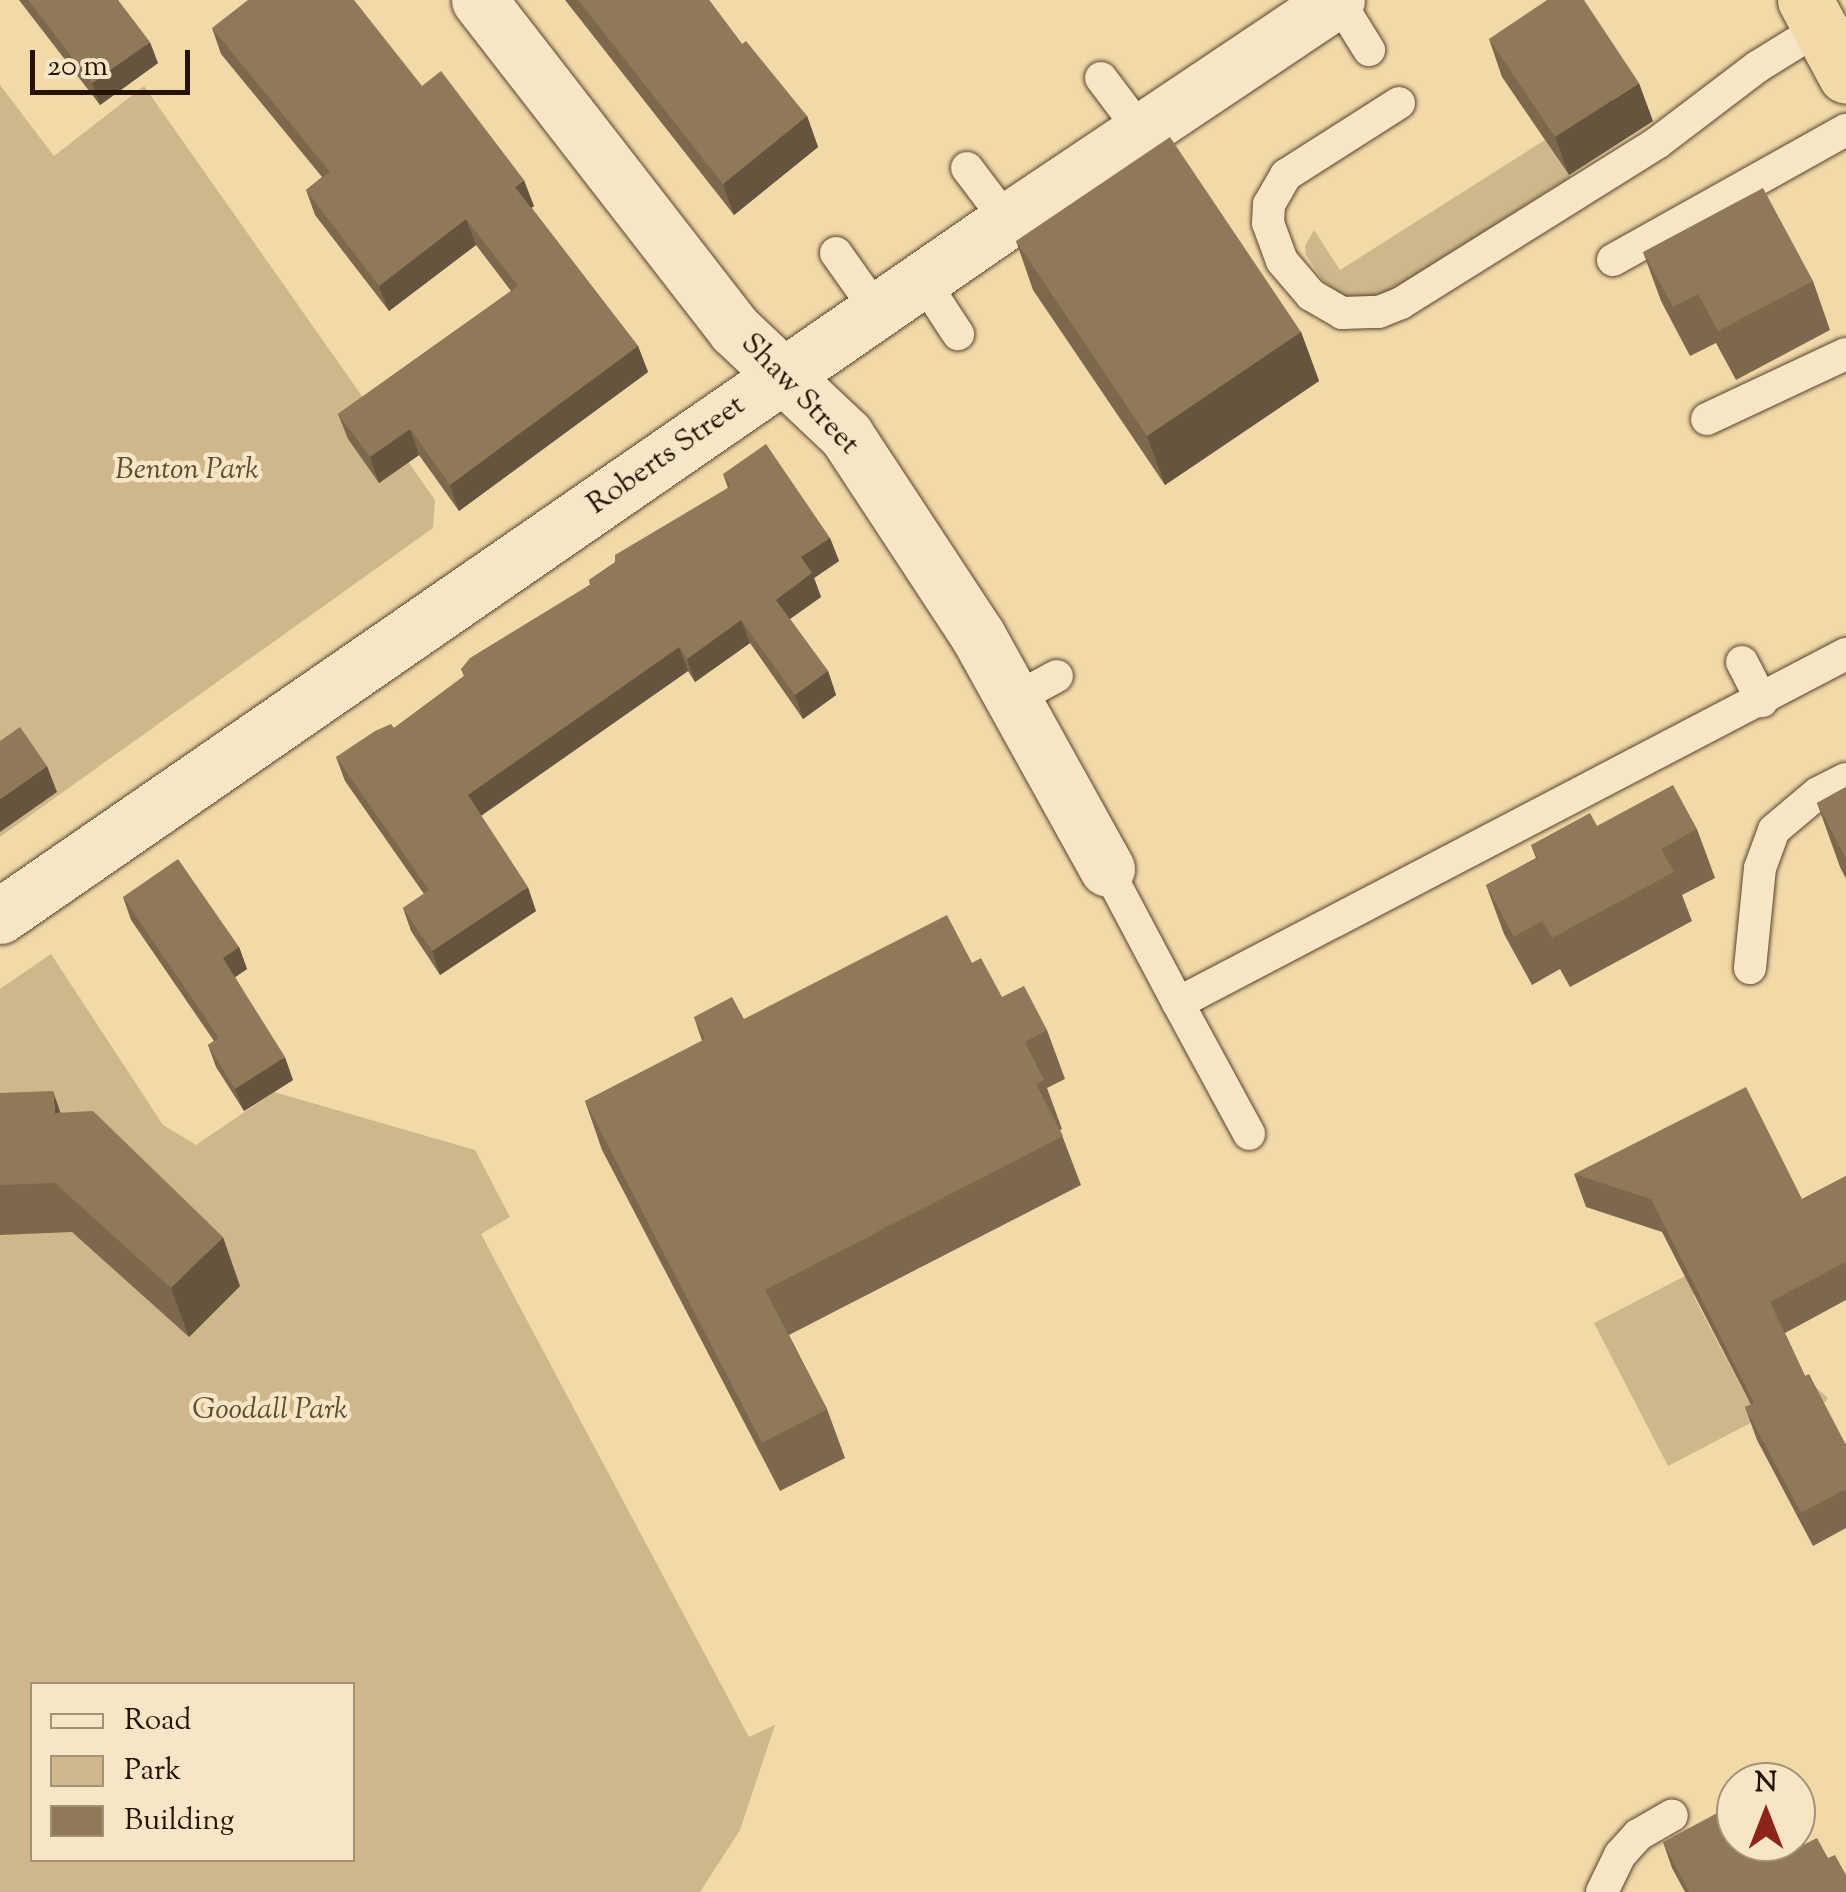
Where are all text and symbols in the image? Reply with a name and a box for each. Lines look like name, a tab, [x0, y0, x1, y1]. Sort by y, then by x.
scale bar	[35, 30, 195, 92]
text: 20 m	[47, 46, 108, 89]
street label: Shaw Street	[732, 327, 866, 463]
street label: Roberts Street	[581, 388, 753, 524]
park label: Benton Park	[115, 453, 259, 489]
park label: Goodall Park	[192, 1393, 348, 1429]
legend	[30, 1682, 355, 1862]
text: Road	[124, 1700, 191, 1743]
text: Park	[124, 1750, 181, 1793]
north arrow	[1716, 1762, 1816, 1862]
text: N	[1755, 1764, 1777, 1804]
text: Building	[124, 1800, 234, 1843]

